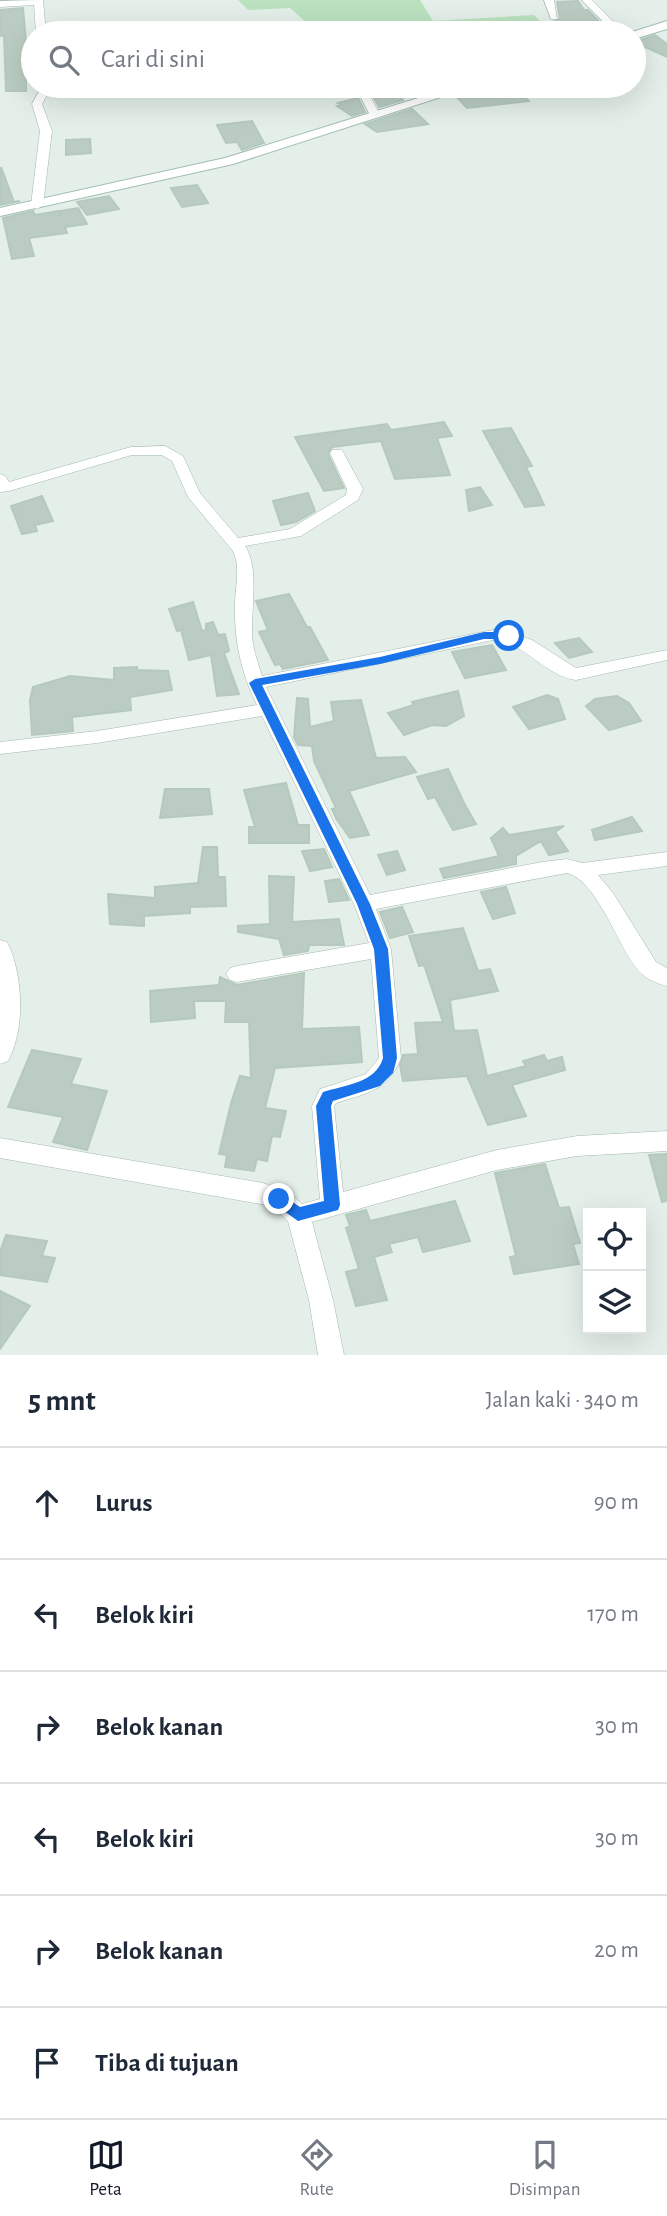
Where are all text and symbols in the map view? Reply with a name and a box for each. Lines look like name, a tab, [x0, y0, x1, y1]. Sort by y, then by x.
search box	[21, 21, 646, 98]
icon: search	[45, 41, 83, 79]
text: Cari di sini	[101, 46, 205, 72]
route start	[493, 620, 524, 651]
route end	[263, 1183, 294, 1214]
map controls	[583, 1208, 646, 1334]
button: locate	[583, 1208, 646, 1271]
button: layers	[583, 1271, 646, 1334]
text: 5 mnt	[28, 1386, 96, 1416]
text: Jalan kaki · 340 m	[486, 1389, 639, 1412]
icon: ahead	[28, 1484, 66, 1522]
text: Lurus	[95, 1490, 152, 1516]
text: 90 m	[594, 1491, 639, 1514]
icon: left	[28, 1596, 66, 1634]
text: Belok kiri	[95, 1602, 194, 1628]
text: 170 m	[587, 1603, 639, 1626]
icon: right	[28, 1708, 66, 1746]
text: Belok kanan	[95, 1714, 223, 1740]
text: 30 m	[595, 1715, 639, 1738]
icon: left	[28, 1820, 66, 1858]
text: Belok kiri	[95, 1826, 194, 1852]
text: 30 m	[595, 1827, 639, 1850]
icon: right	[28, 1932, 66, 1970]
text: Belok kanan	[95, 1938, 223, 1964]
text: 20 m	[594, 1939, 639, 1962]
icon: arrive	[28, 2044, 66, 2082]
text: Tiba di tujuan	[95, 2050, 239, 2076]
tab: Peta	[87, 2136, 125, 2201]
tab: Rute	[298, 2136, 336, 2201]
tab: Disimpan	[509, 2136, 580, 2201]

